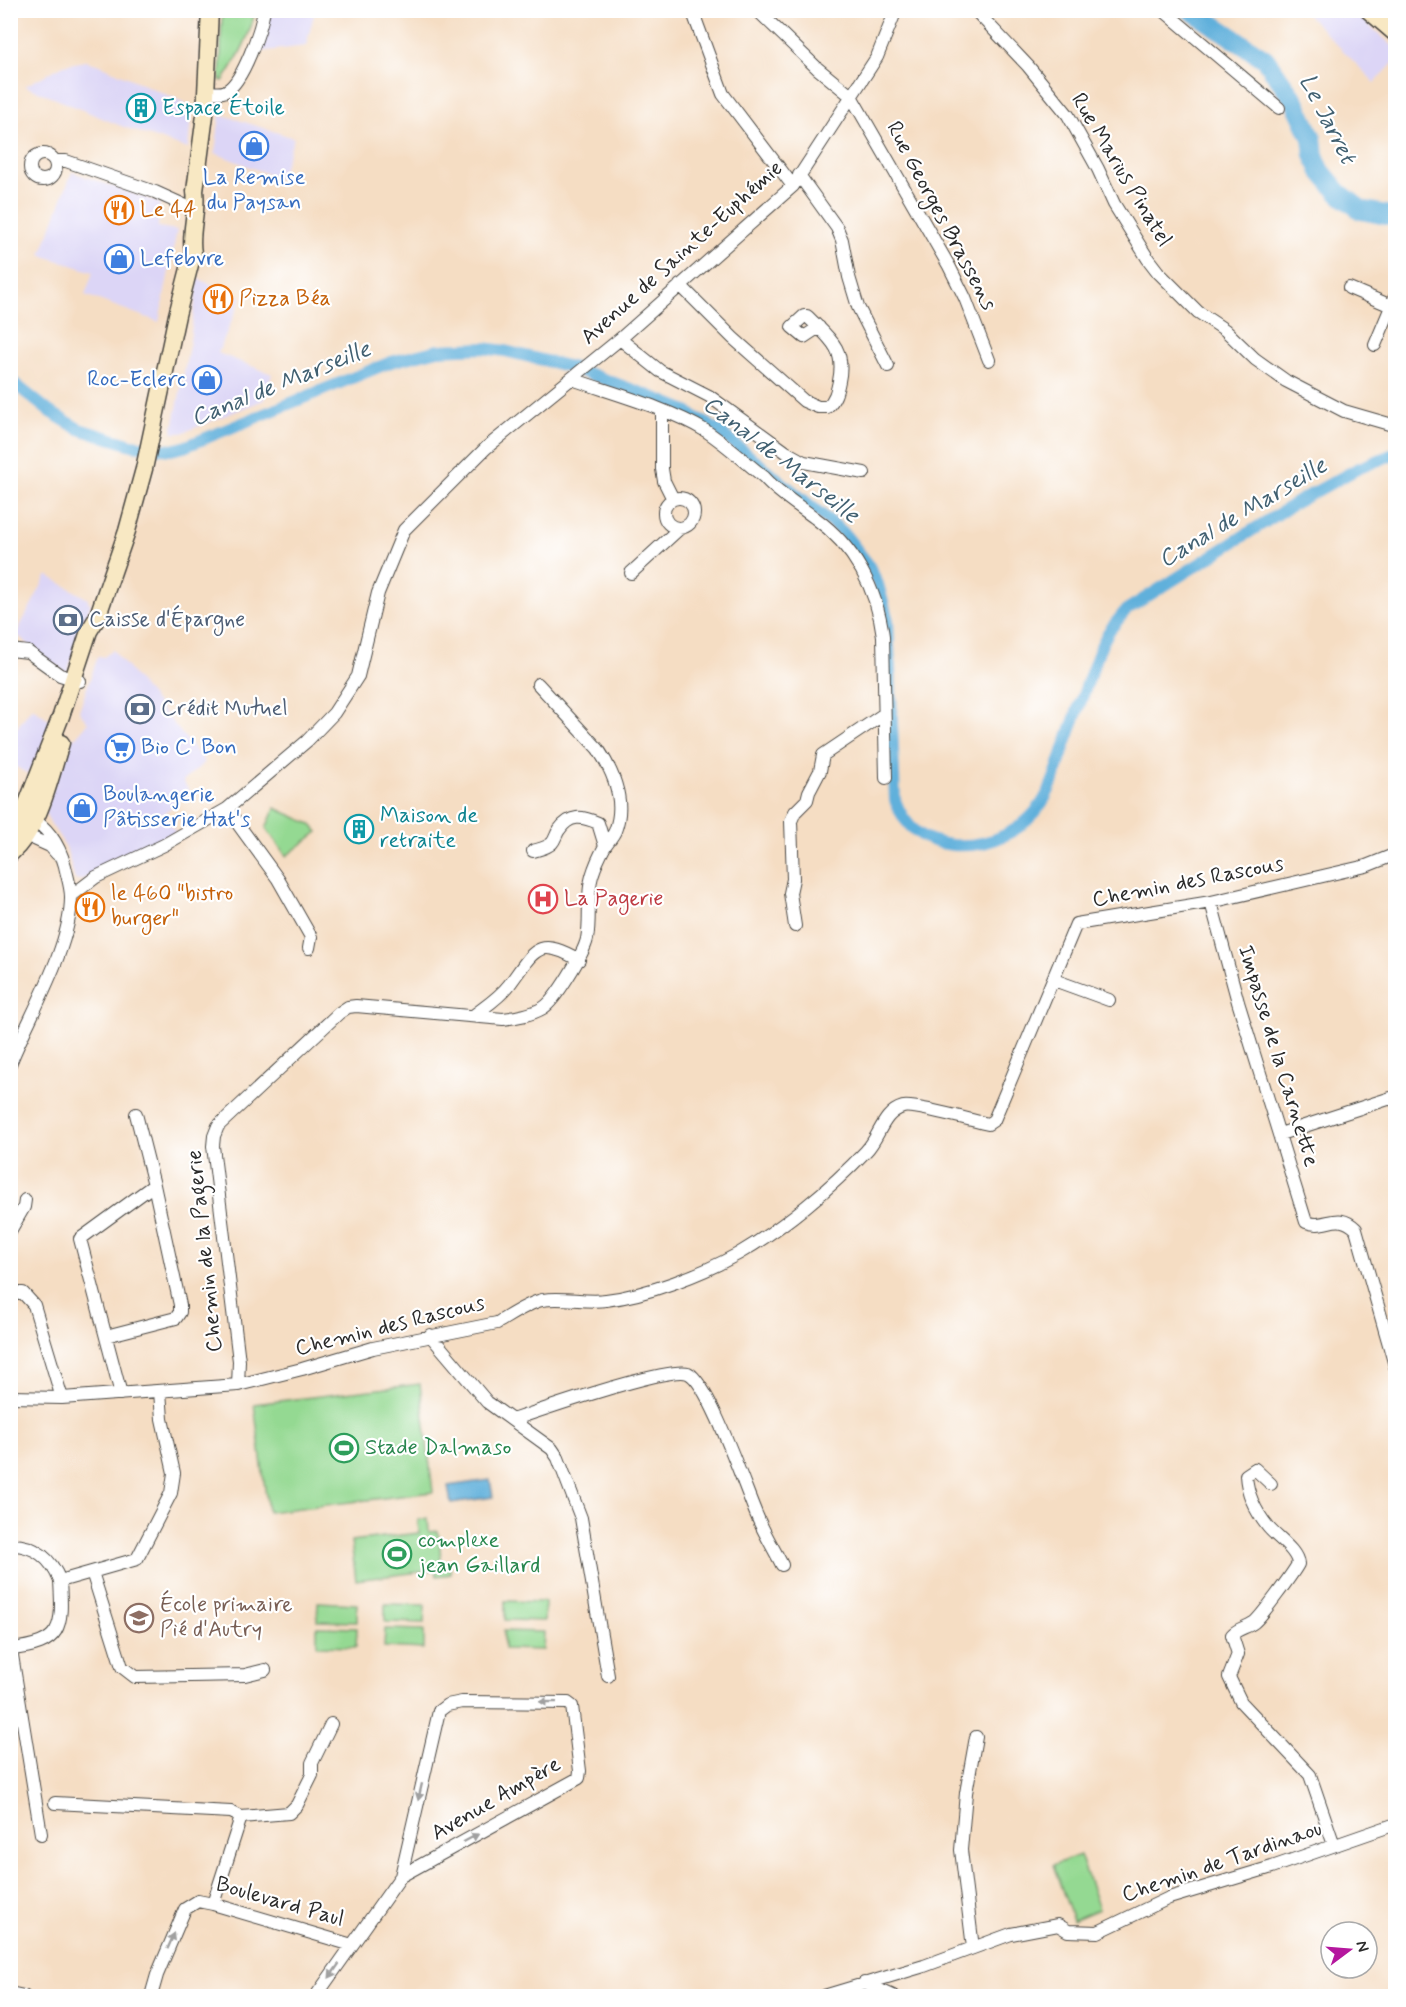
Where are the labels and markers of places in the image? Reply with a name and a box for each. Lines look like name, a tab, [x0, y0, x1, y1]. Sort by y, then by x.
building icon: Espace Étoile	[125, 92, 157, 124]
place label: Espace Étoile	[162, 93, 285, 122]
shop icon: La Remise du Paysan	[238, 130, 270, 162]
place label: La Remise du Paysan	[203, 164, 305, 217]
restaurant icon: Le 44	[103, 194, 135, 226]
place label: Le 44	[140, 196, 196, 224]
shop icon: Lefebvre	[103, 243, 135, 275]
place label: Lefebvre	[140, 245, 224, 273]
restaurant icon: Pizza Béa	[202, 283, 234, 315]
place label: Pizza Béa	[239, 285, 331, 313]
shop icon: Roc-Eclerc	[191, 364, 223, 396]
place label: Roc-Eclerc	[87, 366, 186, 394]
bank icon: Caisse d'Épargne	[52, 604, 84, 636]
place label: Caisse d'Épargne	[89, 605, 245, 637]
bank icon: Crédit Mutuel	[124, 693, 156, 725]
place label: Crédit Mutuel	[161, 695, 288, 723]
supermarket icon: Bio C' Bon	[104, 732, 136, 764]
place label: Bio C' Bon	[141, 734, 237, 762]
place label: Boulangerie Pâtisserie Hat's	[103, 781, 251, 834]
shop icon: Boulangerie Pâtisserie Hat's	[66, 792, 98, 824]
place label: Maison de retraite	[380, 802, 478, 855]
building icon: Maison de retraite	[343, 813, 375, 845]
place label: le 460 "bistro burger"	[111, 880, 233, 936]
hospital icon: La Pagerie	[527, 883, 559, 915]
place label: La Pagerie	[564, 885, 663, 916]
restaurant icon: le 460 "bistro burger"	[74, 891, 106, 923]
sports icon: Stade Dalmaso	[328, 1432, 360, 1464]
place label: Stade Dalmaso	[365, 1434, 511, 1462]
place label: complexe jean Gaillard	[417, 1527, 540, 1580]
sports icon: complexe jean Gaillard	[381, 1538, 413, 1570]
place label: École primaire Pié d'Autry	[160, 1590, 293, 1644]
school or university icon: École primaire Pié d'Autry	[123, 1602, 155, 1634]

